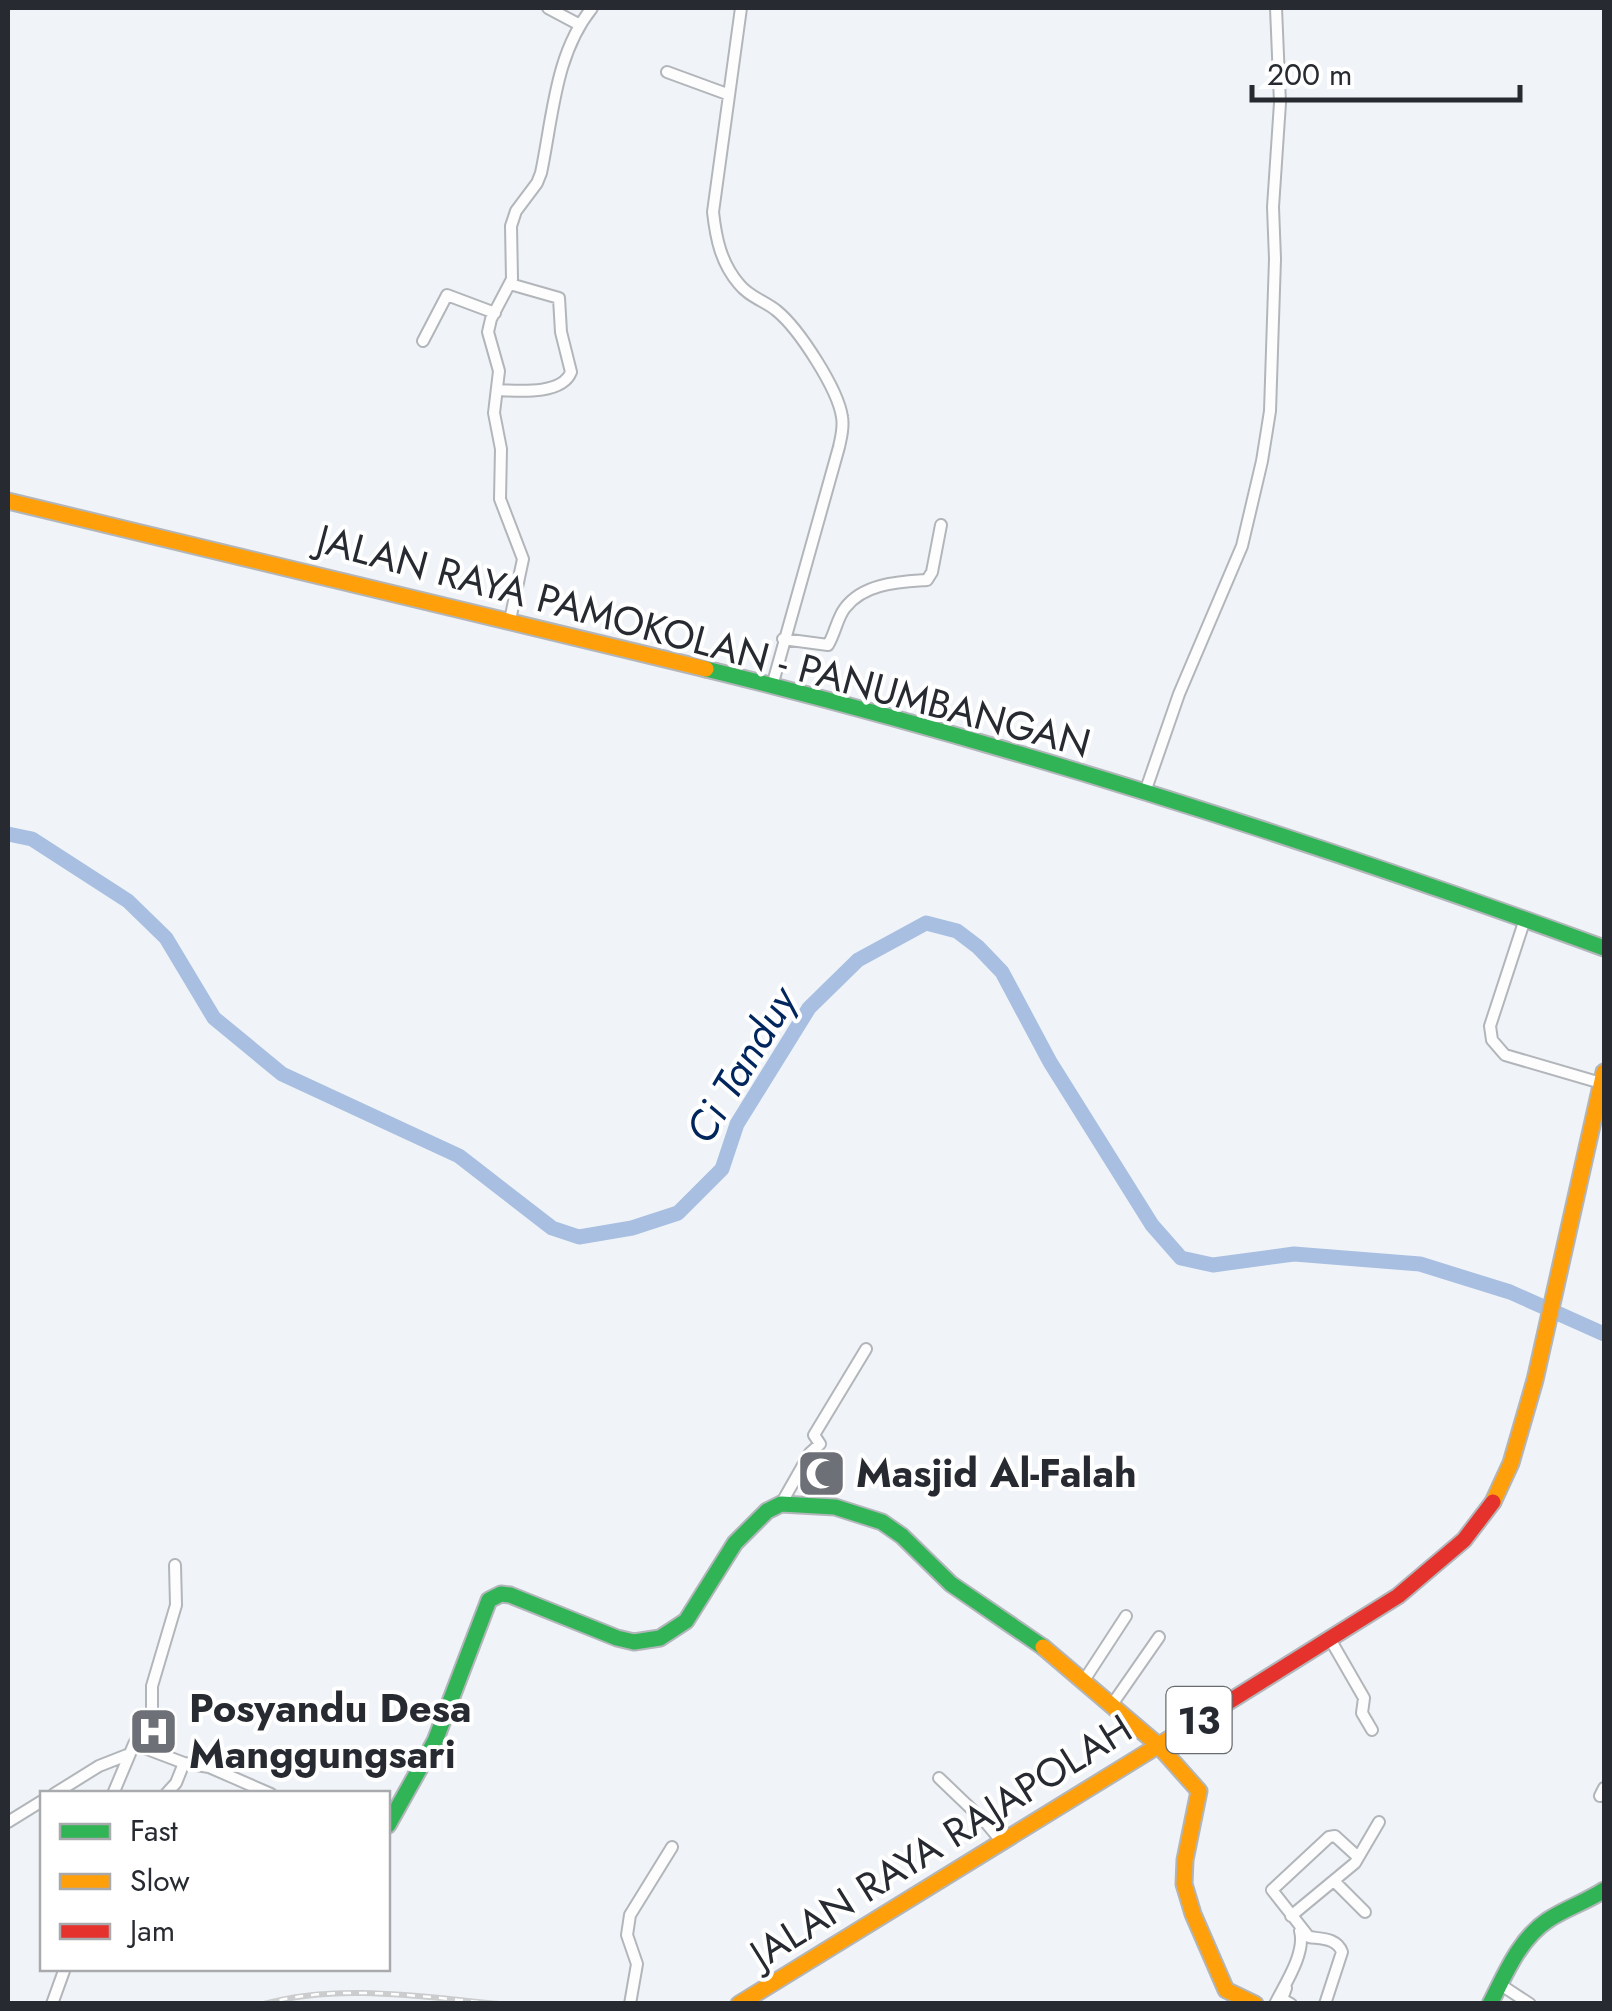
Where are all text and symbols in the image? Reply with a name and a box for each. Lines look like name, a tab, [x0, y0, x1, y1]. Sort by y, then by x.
scale bar	[1252, 40, 1520, 102]
text: 200 m	[1267, 53, 1352, 96]
street label: JALAN RAYA PAMOKOLAN - PANUMBANGAN	[306, 508, 1097, 772]
water label: Ci Tanduy	[670, 973, 813, 1155]
place label: Masjid Al-Falah	[856, 1444, 1137, 1502]
mosque icon: Masjid Al-Falah	[795, 1447, 847, 1499]
place label: Posyandu Desa Manggungsari	[189, 1679, 471, 1783]
road number: 13	[1166, 1687, 1232, 1753]
street label: JALAN RAYA RAJAPOLAH	[735, 1700, 1143, 1985]
hospital icon: Posyandu Desa Manggungsari	[128, 1705, 180, 1757]
legend	[40, 1791, 390, 1971]
text: Fast	[130, 1809, 179, 1852]
text: Slow	[130, 1859, 190, 1902]
text: Jam	[126, 1909, 175, 1952]

